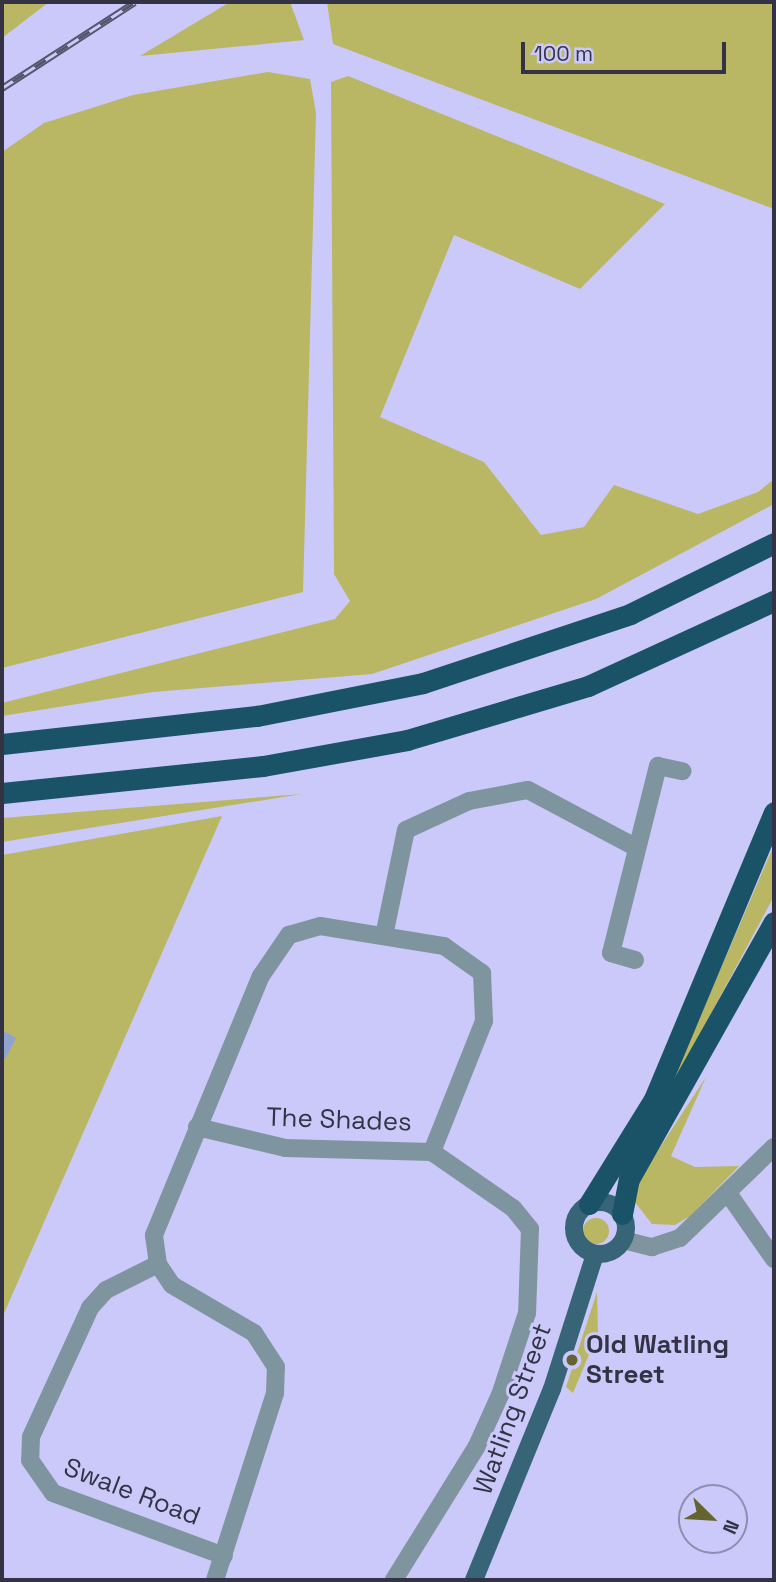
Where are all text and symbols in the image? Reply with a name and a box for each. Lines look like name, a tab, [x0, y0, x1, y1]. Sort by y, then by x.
scale bar	[524, 28, 729, 72]
text: 100 m	[534, 40, 593, 67]
street label: The Shades	[266, 1102, 412, 1138]
street label: Watling Street	[468, 1319, 558, 1499]
place label: Old Watling Street	[586, 1329, 729, 1390]
marker: Old Watling Street	[564, 1352, 580, 1368]
street label: Swale Road	[59, 1452, 205, 1532]
north arrow	[678, 1484, 748, 1554]
text: N	[717, 1516, 745, 1538]

